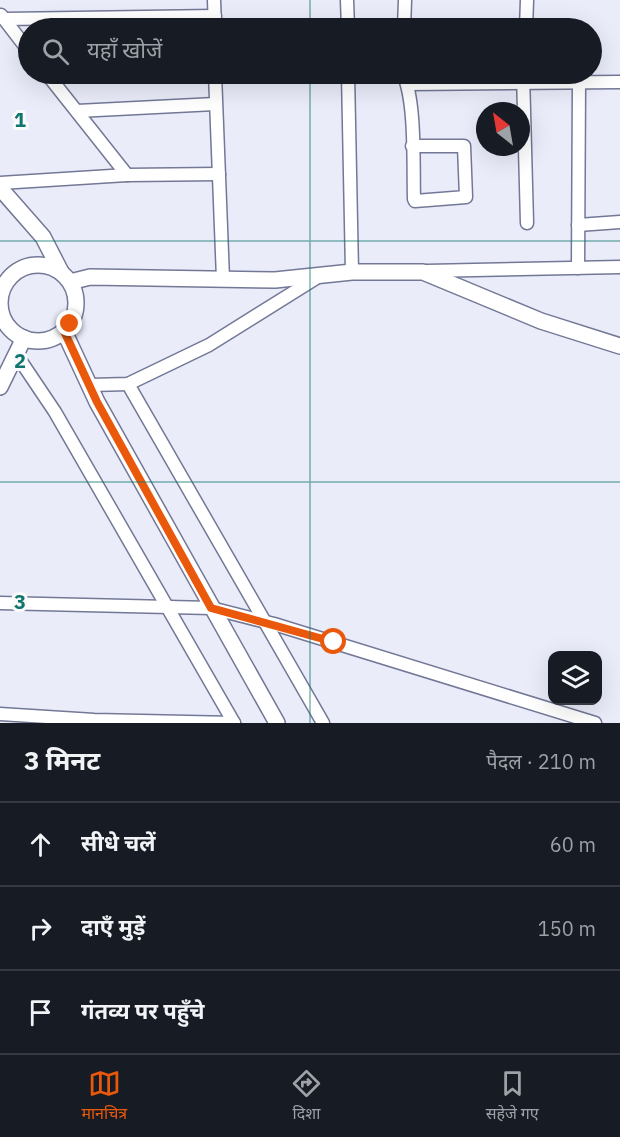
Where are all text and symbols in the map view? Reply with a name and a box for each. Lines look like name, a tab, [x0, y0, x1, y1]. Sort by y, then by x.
search box	[18, 18, 602, 84]
icon: search	[39, 35, 72, 68]
text: यहाँ खोजें	[87, 35, 162, 64]
north arrow	[476, 102, 530, 156]
text: 1	[14, 106, 26, 133]
route end	[56, 310, 82, 336]
text: 2	[14, 347, 26, 374]
text: 3	[14, 588, 26, 615]
route start	[320, 628, 346, 654]
map controls	[548, 651, 602, 705]
button: layers	[548, 651, 602, 705]
text: 3 मिनट	[24, 743, 100, 777]
text: पैदल · 210 m	[486, 748, 596, 775]
icon: ahead	[24, 828, 57, 861]
text: सीधे चलें	[81, 828, 156, 857]
text: 60 m	[550, 831, 596, 858]
icon: right	[24, 912, 57, 945]
text: दाएँ मुड़ें	[81, 912, 145, 941]
text: 150 m	[538, 915, 596, 942]
icon: arrive	[24, 996, 57, 1029]
text: गंतव्य पर पहुँचे	[81, 996, 205, 1025]
tab: मानचित्र	[81, 1067, 127, 1126]
tab: दिशा	[290, 1067, 323, 1126]
tab: सहेजे गए	[486, 1067, 539, 1126]

